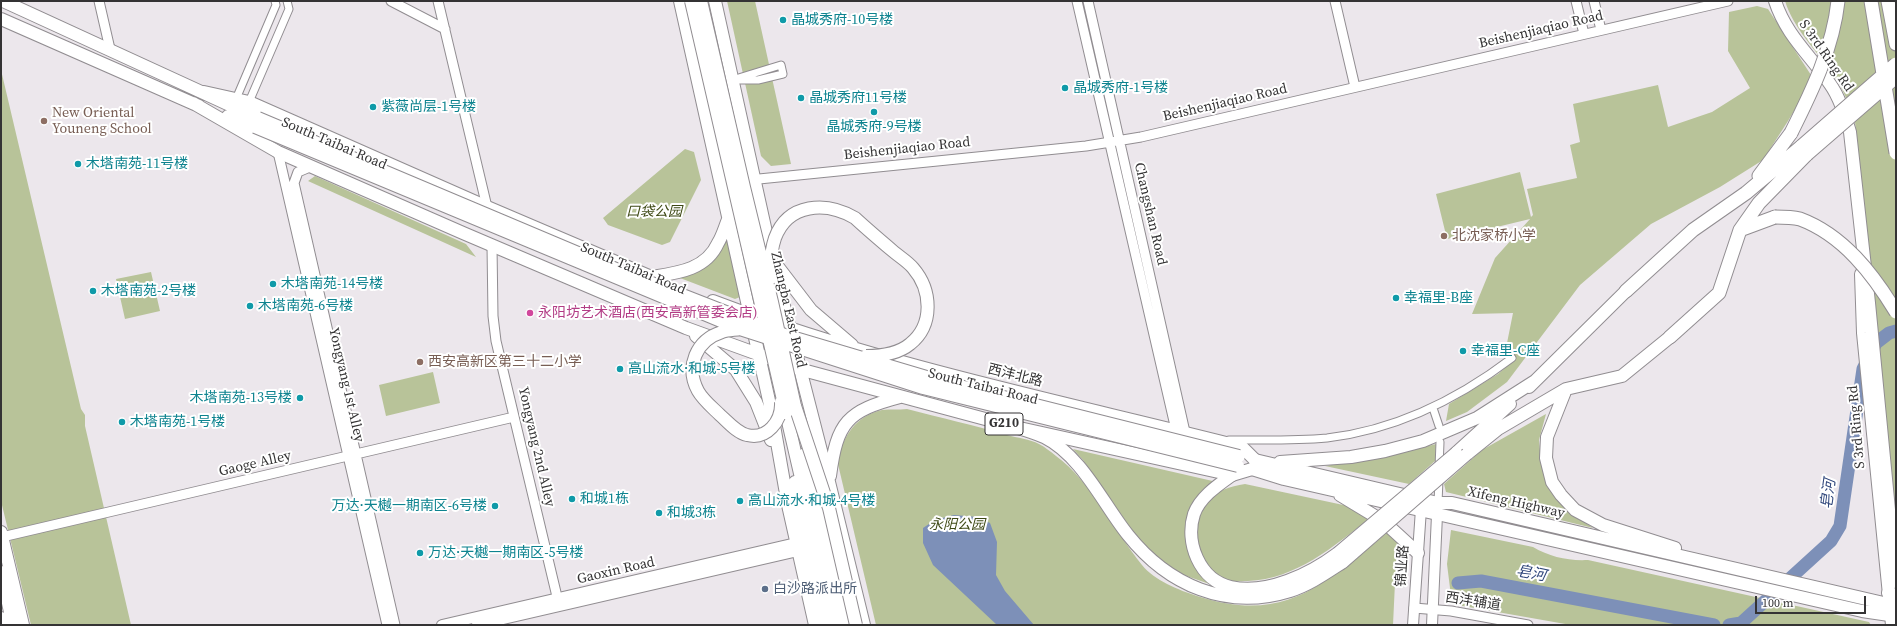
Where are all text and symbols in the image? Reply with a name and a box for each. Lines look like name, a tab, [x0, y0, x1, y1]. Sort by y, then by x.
street label: Beishenjiaqiao Road	[1477, 8, 1605, 52]
place label: 晶城秀府-10号楼	[791, 12, 893, 28]
marker: 晶城秀府-10号楼	[778, 15, 788, 25]
street label: S 3rd Ring Rd	[1795, 17, 1857, 95]
place label: 晶城秀府-1号楼	[1073, 80, 1168, 96]
street label: Beishenjiaqiao Road	[1161, 81, 1289, 125]
marker: 晶城秀府-1号楼	[1060, 83, 1070, 93]
place label: 晶城秀府11号楼	[809, 90, 907, 106]
marker: 晶城秀府11号楼	[796, 93, 806, 103]
place label: 紫薇尚层-1号楼	[381, 99, 476, 115]
marker: 紫薇尚层-1号楼	[368, 102, 378, 112]
place label: New Oriental Youneng School	[52, 105, 152, 138]
marker: 晶城秀府-9号楼	[869, 107, 879, 117]
street label: South Taibai Road	[279, 114, 389, 174]
marker: New Oriental Youneng School	[39, 116, 49, 126]
place label: 晶城秀府-9号楼	[826, 119, 922, 135]
street label: Beishenjiaqiao Road	[843, 134, 971, 164]
place label: 木塔南苑-11号楼	[86, 156, 188, 172]
marker: 木塔南苑-11号楼	[73, 159, 83, 169]
street label: Changshan Road	[1130, 161, 1170, 267]
park label: 口袋公园	[626, 204, 682, 220]
place label: 北沈家桥小学	[1452, 228, 1536, 244]
marker: 北沈家桥小学	[1439, 231, 1449, 241]
street label: South Taibai Road	[578, 239, 688, 299]
street label: Zhangba East Road	[766, 250, 810, 370]
place label: 木塔南苑-14号楼	[281, 276, 383, 292]
marker: 木塔南苑-14号楼	[268, 279, 278, 289]
place label: 木塔南苑-2号楼	[101, 283, 196, 299]
marker: 木塔南苑-2号楼	[88, 286, 98, 296]
place label: 幸福里-B座	[1404, 290, 1473, 306]
marker: 幸福里-B座	[1391, 293, 1401, 303]
place label: 木塔南苑-6号楼	[258, 298, 353, 314]
marker: 木塔南苑-6号楼	[245, 301, 255, 311]
place label: 永阳坊艺术酒店(西安高新管委会店)	[538, 305, 757, 321]
marker: 永阳坊艺术酒店(西安高新管委会店)	[525, 308, 535, 318]
street label: Yongyang 1st Alley	[325, 326, 367, 444]
place label: 幸福里-C座	[1471, 343, 1540, 359]
marker: 幸福里-C座	[1458, 346, 1468, 356]
place label: 西安高新区第三十二小学	[428, 354, 582, 370]
marker: 西安高新区第三十二小学	[415, 357, 425, 367]
place label: 高山流水·和城-5号楼	[628, 361, 756, 377]
street label: 西沣北路	[986, 361, 1044, 391]
marker: 高山流水·和城-5号楼	[615, 364, 625, 374]
street label: South Taibai Road	[926, 365, 1040, 409]
street label: Yongyang 2nd Alley	[514, 385, 558, 509]
street label: S 3rd Ring Rd	[1845, 385, 1869, 469]
place label: 木塔南苑-13号楼	[190, 390, 292, 406]
marker: 木塔南苑-13号楼	[295, 393, 305, 403]
road number: G210	[985, 413, 1023, 435]
place label: 木塔南苑-1号楼	[130, 414, 225, 430]
marker: 木塔南苑-1号楼	[117, 417, 127, 427]
street label: Gaoge Alley	[217, 448, 293, 480]
water label: 皂河	[1818, 478, 1840, 510]
street label: Xifeng Highway	[1466, 484, 1566, 522]
place label: 和城1栋	[580, 491, 629, 507]
place label: 高山流水·和城-4号楼	[748, 493, 876, 509]
marker: 和城1栋	[567, 494, 577, 504]
marker: 高山流水·和城-4号楼	[735, 496, 745, 506]
place label: 万达·天樾一期南区-6号楼	[331, 498, 487, 514]
marker: 万达·天樾一期南区-6号楼	[490, 501, 500, 511]
place label: 和城3栋	[667, 505, 716, 521]
marker: 和城3栋	[654, 508, 664, 518]
park label: 永阳公园	[929, 517, 985, 533]
street label: 锦业路	[1393, 544, 1413, 588]
place label: 万达·天樾一期南区-5号楼	[428, 545, 584, 561]
marker: 万达·天樾一期南区-5号楼	[415, 548, 425, 558]
street label: Gaoxin Road	[576, 554, 656, 588]
water label: 皂河	[1515, 562, 1547, 586]
place label: 白沙路派出所	[773, 581, 857, 597]
marker: 白沙路派出所	[760, 584, 770, 594]
scale bar	[1757, 588, 1868, 614]
street label: 西沣辅道	[1444, 589, 1502, 615]
text: 100 m	[1762, 595, 1794, 611]

